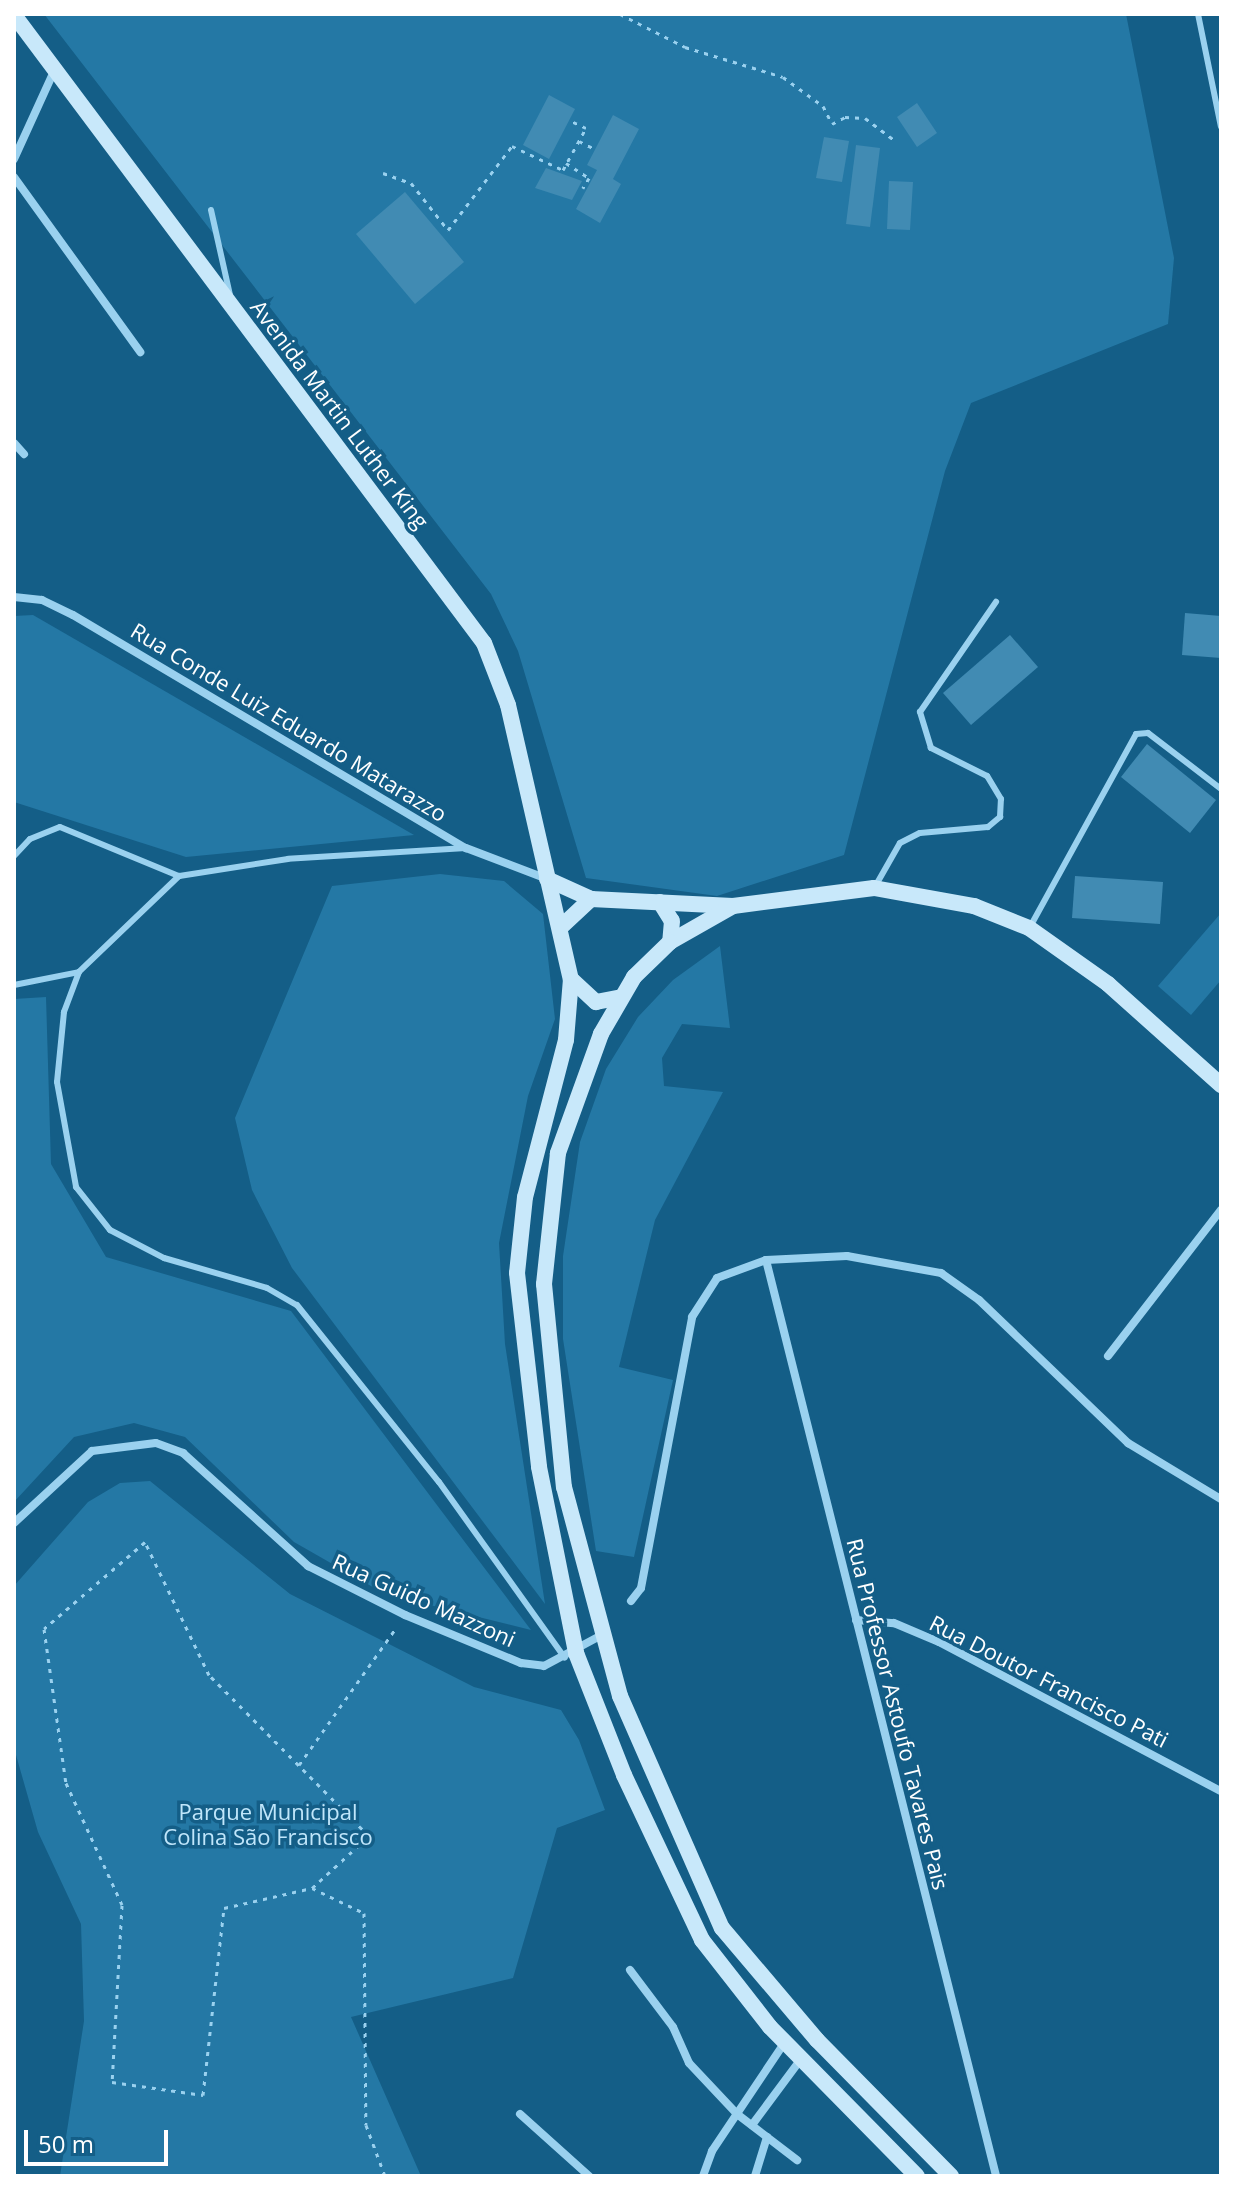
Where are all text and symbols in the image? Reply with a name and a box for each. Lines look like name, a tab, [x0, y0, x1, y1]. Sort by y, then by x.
street label: Avenida Martin Luther King	[245, 295, 435, 533]
street label: Rua Conde Luiz Eduardo Matarazzo	[126, 617, 452, 827]
street label: Rua Professor Astoufo Tavares Pais	[842, 1536, 954, 1892]
street label: Rua Guido Mazzoni	[328, 1548, 520, 1652]
street label: Rua Doutor Francisco Pati	[925, 1609, 1173, 1753]
park label: Parque Municipal Colina São Francisco	[163, 1798, 373, 1850]
scale bar	[28, 2114, 172, 2164]
text: 50 m	[38, 2127, 94, 2160]

